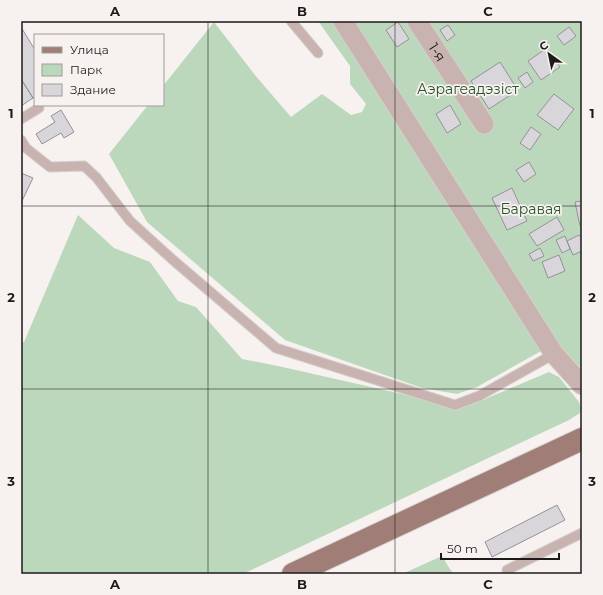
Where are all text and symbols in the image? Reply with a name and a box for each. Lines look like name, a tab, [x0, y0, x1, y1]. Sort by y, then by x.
text: A	[109, 3, 121, 19]
text: B	[297, 3, 307, 19]
text: C	[483, 3, 493, 19]
legend	[34, 34, 164, 106]
north arrow	[529, 34, 569, 74]
text: С	[536, 38, 551, 54]
street label: 1-я	[425, 39, 450, 65]
text: Улица	[70, 42, 109, 57]
text: Парк	[70, 62, 102, 77]
park label: Аэрагеадэзіст	[417, 80, 519, 98]
text: Здание	[70, 82, 116, 97]
text: 1	[8, 105, 14, 121]
text: 1	[589, 105, 595, 121]
park label: Баравая	[500, 200, 562, 218]
text: 2	[7, 289, 15, 305]
text: 2	[588, 289, 596, 305]
text: 3	[6, 473, 15, 489]
text: 3	[587, 473, 596, 489]
scale bar	[441, 535, 559, 561]
text: 50 m	[447, 541, 478, 556]
text: A	[109, 576, 121, 592]
text: B	[297, 576, 307, 592]
text: C	[483, 576, 493, 592]

